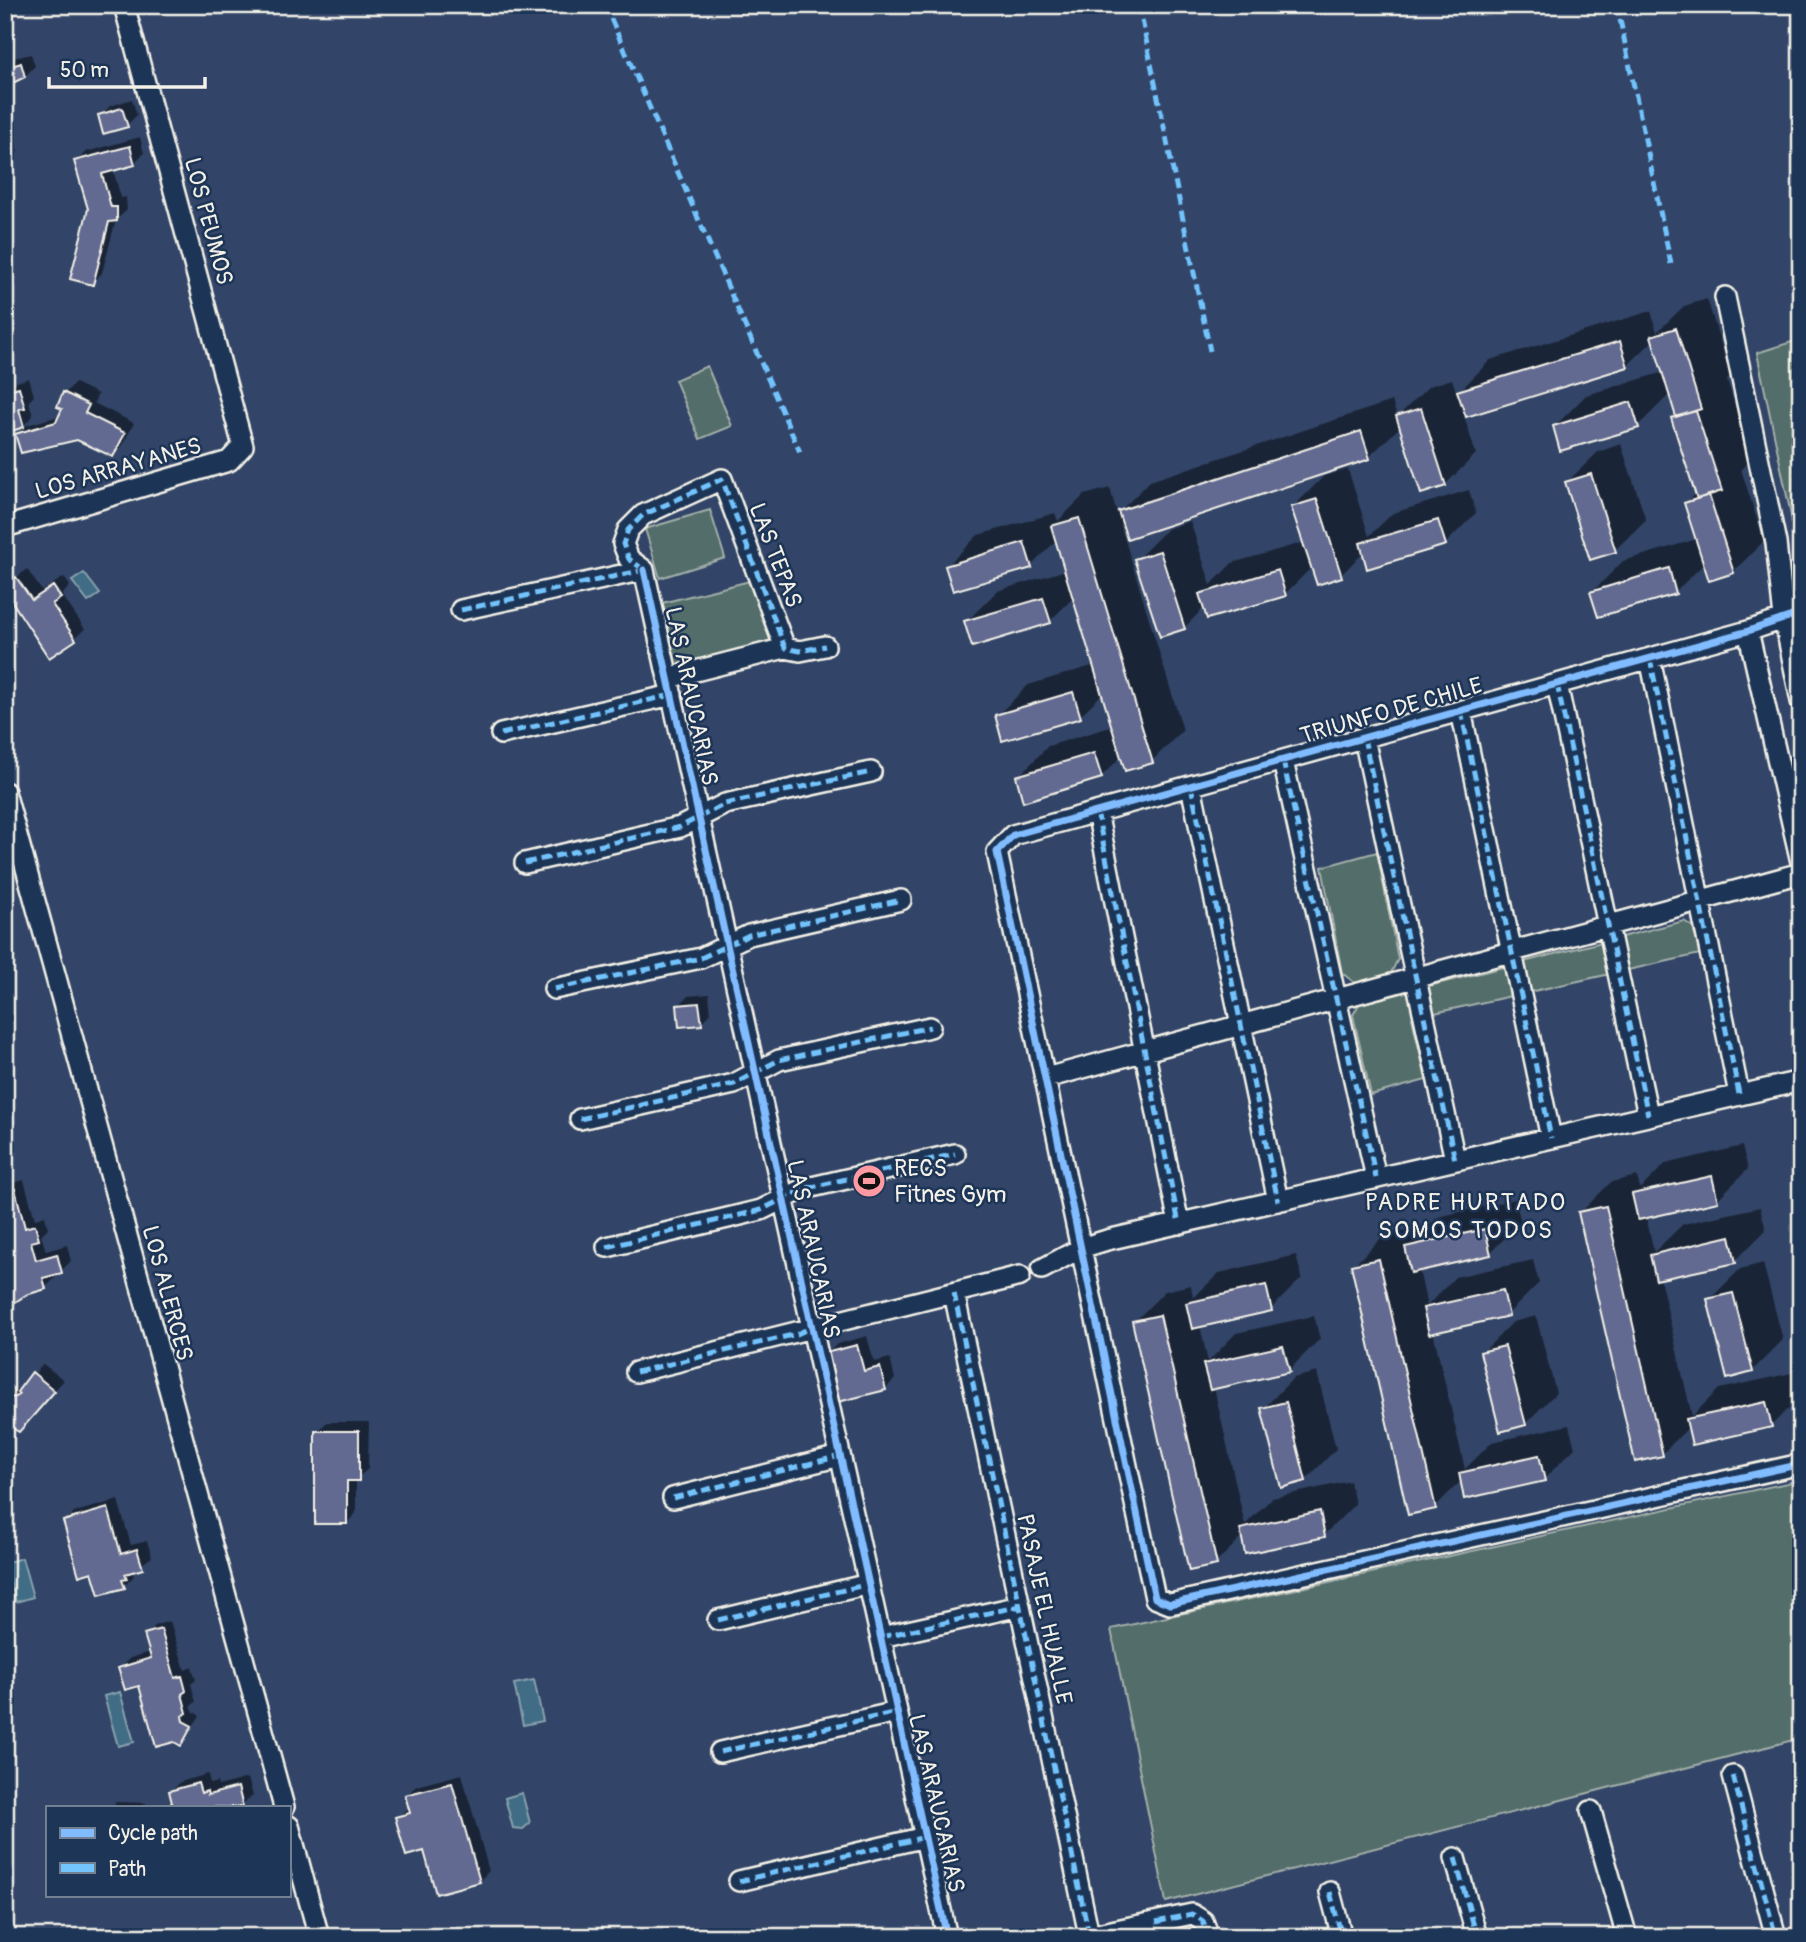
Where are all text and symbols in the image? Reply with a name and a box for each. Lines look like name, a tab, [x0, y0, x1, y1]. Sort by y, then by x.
scale bar	[49, 46, 205, 90]
text: 50 m	[60, 57, 109, 84]
street label: LOS PEUMOS	[178, 154, 239, 288]
street label: LOS ARRAYANES	[32, 431, 205, 506]
street label: LAS TEPAS	[742, 499, 809, 612]
street label: LAS ARAUCARIAS	[658, 604, 725, 788]
street label: TRIUNFO DE CHILE	[1297, 671, 1486, 750]
place label: RECS Fitnes Gym	[894, 1154, 1006, 1209]
street label: LAS ARAUCARIAS	[780, 1157, 847, 1341]
sports icon: RECS Fitnes Gym	[850, 1162, 888, 1200]
district label: PADRE HURTADO SOMOS TODOS	[1365, 1188, 1567, 1245]
street label: LOS ALERCES	[136, 1222, 199, 1364]
street label: PASAJE EL HUALLE	[1010, 1511, 1079, 1707]
street label: LAS ARAUCARIAS	[902, 1711, 971, 1895]
legend	[46, 1806, 290, 1896]
text: Cycle path	[108, 1820, 198, 1847]
text: Path	[108, 1856, 146, 1883]

